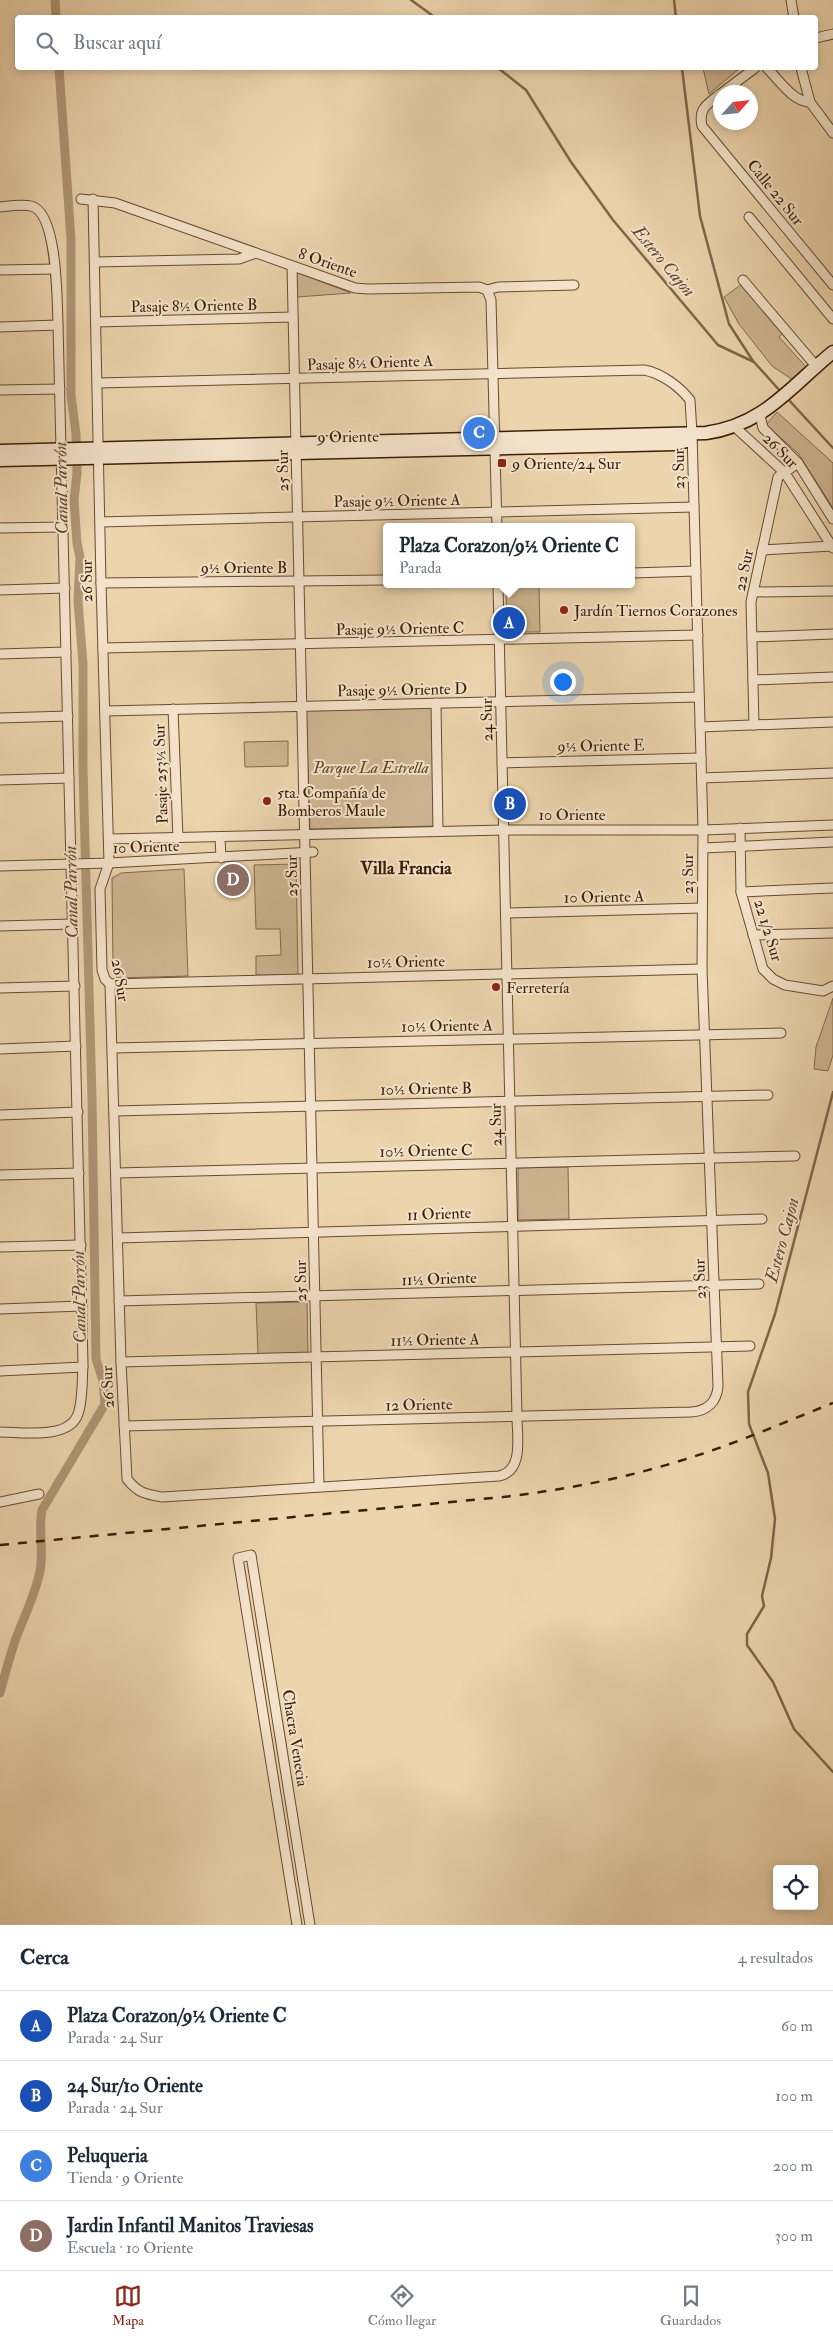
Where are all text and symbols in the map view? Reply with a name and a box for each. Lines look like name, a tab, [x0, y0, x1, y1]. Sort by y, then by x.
search box	[15, 15, 818, 70]
icon: search	[33, 29, 61, 57]
text: Buscar aquí	[73, 31, 161, 55]
north arrow	[713, 85, 758, 130]
street label: Calle 22 Sur	[743, 156, 808, 230]
water label: Estero Cajon	[626, 220, 700, 302]
street label: 8 Oriente	[296, 244, 360, 282]
street label: Pasaje 8½ Oriente B	[130, 295, 258, 317]
street label: Pasaje 8½ Oriente A	[306, 351, 434, 375]
pin: C	[463, 414, 495, 452]
street label: 9 Oriente	[316, 426, 379, 448]
street label: 26 Sur	[758, 429, 802, 473]
water label: Canal Parrón	[49, 441, 74, 535]
street label: 23 Sur	[669, 448, 689, 489]
street label: 25 Sur	[273, 450, 293, 492]
place label: 9 Oriente/24 Sur	[511, 454, 621, 474]
marker: 9 Oriente/24 Sur	[496, 457, 508, 469]
street label: Pasaje 9½ Oriente A	[333, 490, 461, 512]
popup	[383, 523, 635, 588]
text: Plaza Corazon/9½ Oriente C	[399, 534, 619, 558]
street label: 22 Sur	[730, 547, 758, 593]
street label: 9½ Oriente B	[200, 558, 287, 578]
text: Parada	[399, 558, 442, 578]
street label: 26 Sur	[77, 559, 97, 602]
place label: Jardín Tiernos Corazones	[573, 601, 737, 622]
pin: A	[493, 604, 525, 642]
marker: Jardín Tiernos Corazones	[558, 604, 570, 616]
street label: Pasaje 9½ Oriente C	[335, 618, 465, 640]
your location	[550, 669, 576, 695]
street label: Pasaje 9½ Oriente D	[337, 679, 467, 701]
street label: 24 Sur	[477, 698, 497, 742]
street label: Pasaje 253½ Sur	[149, 724, 173, 824]
street label: 9½ Oriente E	[556, 735, 645, 757]
park label: Parque La Estrella	[312, 758, 429, 778]
place label: 5ta. Compañía de Bomberos Maule	[277, 783, 386, 821]
pin: B	[494, 785, 526, 823]
marker: 5ta. Compañía de Bomberos Maule	[261, 795, 273, 807]
street label: 10 Oriente	[538, 805, 606, 825]
street label: 10 Oriente	[112, 836, 180, 858]
water label: Canal Parrón	[59, 845, 84, 939]
street label: 23 Sur	[678, 854, 698, 894]
street label: 25 Sur	[282, 855, 302, 897]
district label: Villa Francia	[359, 857, 452, 880]
pin: D	[217, 861, 249, 899]
street label: 10 Oriente A	[564, 886, 644, 908]
street label: 22 1/2 Sur	[749, 897, 787, 964]
street label: 10½ Oriente	[367, 951, 446, 973]
street label: 26 Sur	[106, 957, 134, 1003]
place label: Ferretería	[506, 978, 570, 998]
marker: Ferretería	[490, 981, 502, 993]
street label: 10½ Oriente A	[401, 1015, 493, 1037]
street label: 10½ Oriente B	[380, 1078, 472, 1100]
street label: 24 Sur	[486, 1103, 506, 1147]
street label: 10½ Oriente C	[379, 1140, 473, 1162]
water label: Estero Cajon	[760, 1195, 805, 1286]
street label: 11 Oriente	[406, 1203, 472, 1225]
water label: Canal Parrón	[67, 1250, 92, 1344]
street label: 23 Sur	[689, 1258, 711, 1300]
street label: 25 Sur	[291, 1260, 311, 1302]
street label: 11½ Oriente	[401, 1268, 478, 1290]
street label: 11½ Oriente A	[390, 1329, 480, 1351]
street label: 26 Sur	[97, 1365, 119, 1409]
street label: 12 Oriente	[385, 1394, 453, 1416]
street label: Chacra Venecia	[277, 1688, 313, 1789]
map controls	[773, 1865, 818, 1910]
button: locate	[773, 1865, 818, 1910]
text: Cerca	[20, 1944, 69, 1971]
text: 4 resultados	[738, 1948, 813, 1968]
text: Plaza Corazon/9½ Oriente C	[67, 2004, 287, 2028]
text: A	[31, 2016, 41, 2036]
text: 60 m	[781, 2016, 813, 2036]
text: Parada · 24 Sur	[67, 2028, 163, 2048]
text: 24 Sur/10 Oriente	[67, 2074, 203, 2098]
text: B	[31, 2086, 41, 2106]
text: 100 m	[775, 2086, 813, 2106]
text: Parada · 24 Sur	[67, 2098, 163, 2118]
text: Peluqueria	[67, 2144, 148, 2168]
text: C	[30, 2156, 42, 2176]
text: 200 m	[773, 2156, 813, 2176]
text: Tienda · 9 Oriente	[67, 2168, 184, 2188]
text: Jardin Infantil Manitos Traviesas	[67, 2214, 314, 2238]
text: D	[29, 2226, 43, 2246]
text: 300 m	[775, 2226, 813, 2246]
text: Escuela · 10 Oriente	[67, 2238, 193, 2258]
tab: Mapa	[112, 2282, 144, 2329]
tab: Cómo llegar	[368, 2282, 436, 2329]
tab: Guardados	[660, 2282, 721, 2329]

